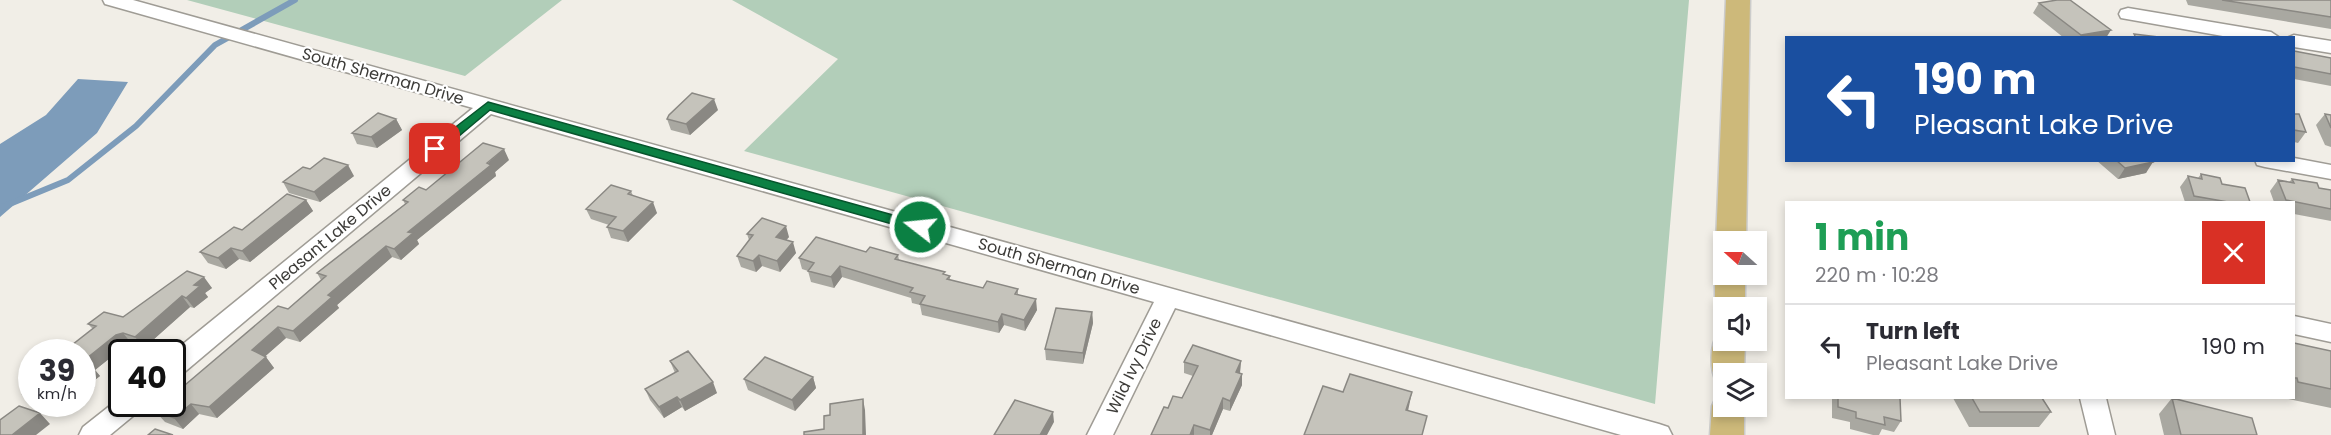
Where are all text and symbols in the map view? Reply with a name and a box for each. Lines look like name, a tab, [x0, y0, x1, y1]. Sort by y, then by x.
street label: South Sherman Drive	[299, 42, 467, 110]
text: 190 m	[1914, 50, 2036, 109]
icon: left	[1815, 60, 1893, 138]
text: Pleasant Lake Drive	[1914, 106, 2173, 143]
pin	[409, 123, 460, 174]
icon: arrive	[418, 132, 451, 165]
street label: Pleasant Lake Drive	[264, 179, 396, 295]
position arrow	[888, 195, 952, 259]
text: 1 min	[1815, 212, 1909, 263]
button: close	[2202, 221, 2265, 284]
north arrow	[1713, 231, 1767, 285]
map controls	[1713, 231, 1767, 417]
street label: South Sherman Drive	[975, 232, 1143, 300]
text: 220 m · 10:28	[1815, 261, 1939, 289]
button: sound	[1713, 297, 1767, 351]
street label: Wild Ivy Drive	[1101, 314, 1167, 418]
text: Turn left	[1866, 316, 1960, 347]
icon: left	[1815, 330, 1848, 363]
text: 190 m	[2202, 331, 2265, 362]
speed limit sign: 40	[108, 339, 186, 417]
text: 39	[39, 349, 75, 392]
text: Pleasant Lake Drive	[1866, 349, 2058, 377]
button: layers	[1713, 363, 1767, 417]
text: km/h	[37, 383, 77, 404]

